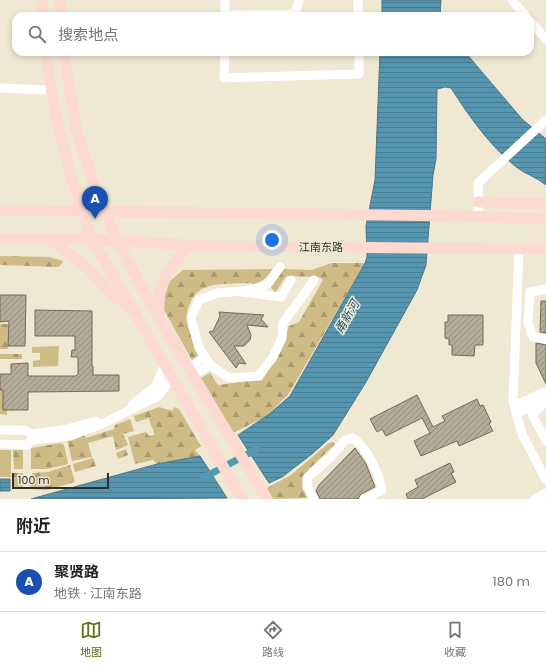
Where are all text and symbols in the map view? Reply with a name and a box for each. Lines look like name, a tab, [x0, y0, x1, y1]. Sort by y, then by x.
search box	[12, 12, 534, 56]
icon: search	[26, 23, 48, 45]
text: 搜索地点	[58, 24, 118, 45]
pin: A	[82, 186, 108, 219]
your location	[262, 230, 282, 250]
street label: 江南东路	[299, 239, 343, 255]
water label: 甬新河	[330, 295, 364, 337]
scale bar	[12, 471, 109, 490]
text: 100 m	[18, 472, 50, 488]
text: 附近	[16, 514, 50, 538]
text: 聚贤路	[54, 561, 99, 582]
text: A	[24, 572, 34, 591]
text: 180 m	[493, 572, 530, 591]
text: 地铁 · 江南东路	[54, 584, 142, 603]
tab: 地图	[80, 619, 102, 661]
tab: 路线	[262, 619, 284, 661]
tab: 收藏	[444, 619, 466, 661]

